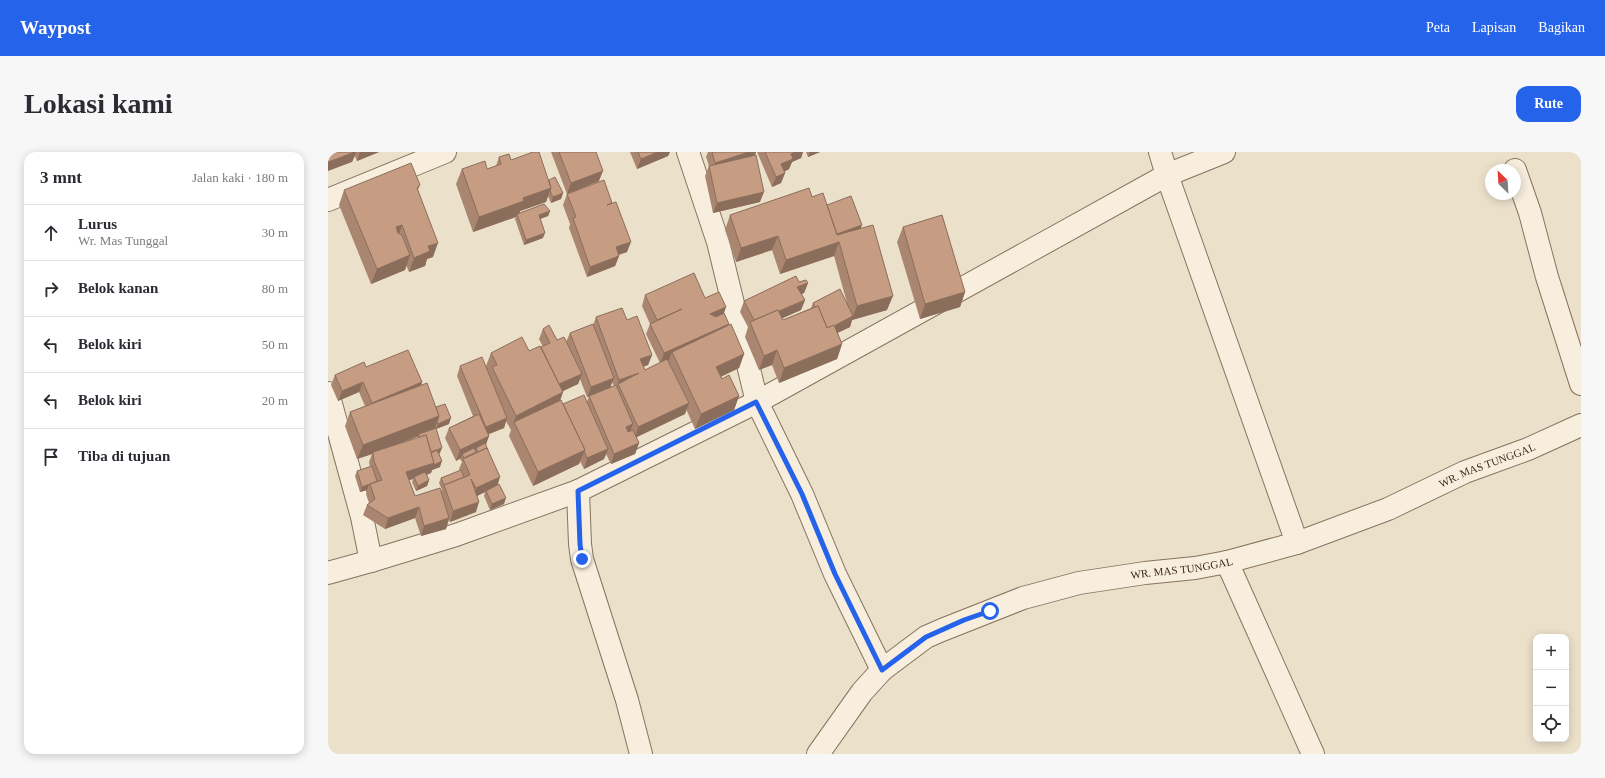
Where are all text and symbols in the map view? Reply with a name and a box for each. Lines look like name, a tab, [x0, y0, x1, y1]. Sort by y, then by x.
text: Waypost	[20, 17, 91, 38]
text: Peta	[1426, 20, 1450, 35]
text: Lapisan	[1472, 20, 1516, 35]
text: Bagikan	[1538, 20, 1585, 35]
button: Rute	[1516, 86, 1581, 122]
text: Lokasi kami	[24, 88, 173, 119]
north arrow	[1485, 164, 1521, 200]
text: 3 mnt	[40, 168, 82, 187]
text: Jalan kaki · 180 m	[192, 170, 288, 185]
text: Lurus	[78, 216, 117, 232]
icon: ahead	[40, 222, 62, 244]
text: 30 m	[262, 225, 288, 240]
text: Wr. Mas Tunggal	[78, 233, 168, 248]
icon: right	[40, 278, 62, 300]
text: Belok kanan	[78, 280, 158, 296]
text: 80 m	[262, 281, 288, 296]
icon: left	[40, 334, 62, 356]
text: Belok kiri	[78, 336, 142, 352]
text: 50 m	[262, 337, 288, 352]
icon: left	[40, 390, 62, 412]
text: Belok kiri	[78, 392, 142, 408]
text: 20 m	[262, 393, 288, 408]
street label: WR. MAS TUNGGAL	[1437, 440, 1537, 490]
icon: arrive	[40, 446, 62, 468]
text: Tiba di tujuan	[78, 448, 170, 464]
route end	[573, 550, 591, 568]
street label: WR. MAS TUNGGAL	[1130, 555, 1234, 581]
route start	[981, 602, 999, 620]
map controls	[1533, 634, 1569, 742]
button: +	[1533, 634, 1569, 670]
button: −	[1533, 670, 1569, 706]
button: locate	[1533, 706, 1569, 742]

